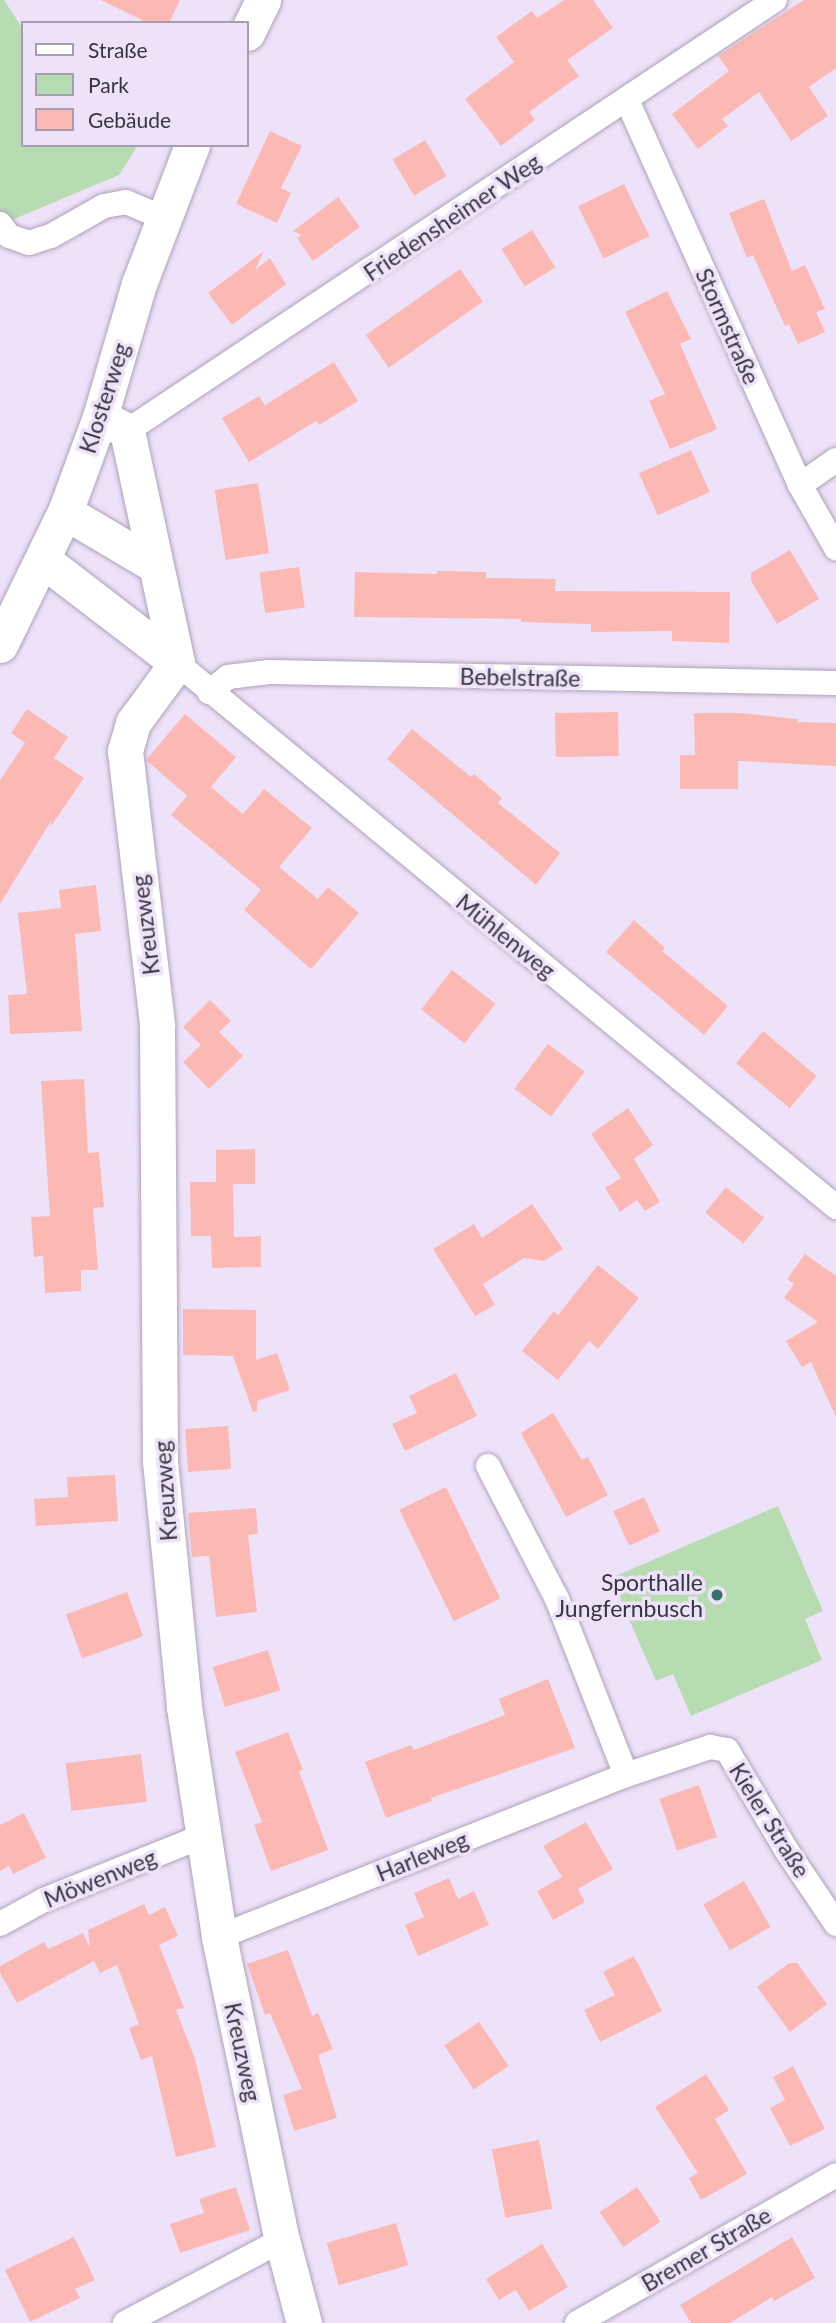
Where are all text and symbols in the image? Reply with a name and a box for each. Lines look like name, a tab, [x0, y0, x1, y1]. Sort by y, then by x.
legend	[21, 21, 248, 147]
text: Straße	[88, 37, 148, 62]
text: Park	[88, 72, 129, 97]
text: Gebäude	[88, 107, 171, 132]
street label: Friedensheimer Weg	[358, 147, 546, 287]
street label: Stormstraße	[690, 264, 766, 388]
street label: Klosterweg	[73, 339, 135, 457]
street label: Bebelstraße	[459, 662, 581, 692]
street label: Kreuzweg	[125, 873, 165, 977]
street label: Mühlenweg	[451, 888, 561, 984]
street label: Kreuzweg	[148, 1440, 182, 1542]
place label: Sporthalle Jungfernbusch	[555, 1568, 703, 1622]
marker: Sporthalle Jungfernbusch	[709, 1587, 725, 1603]
street label: Kieler Straße	[724, 1758, 816, 1882]
street label: Harleweg	[372, 1825, 472, 1887]
street label: Möwenweg	[40, 1843, 160, 1913]
street label: Kreuzweg	[219, 2000, 267, 2104]
street label: Bremer Straße	[636, 2201, 776, 2297]

